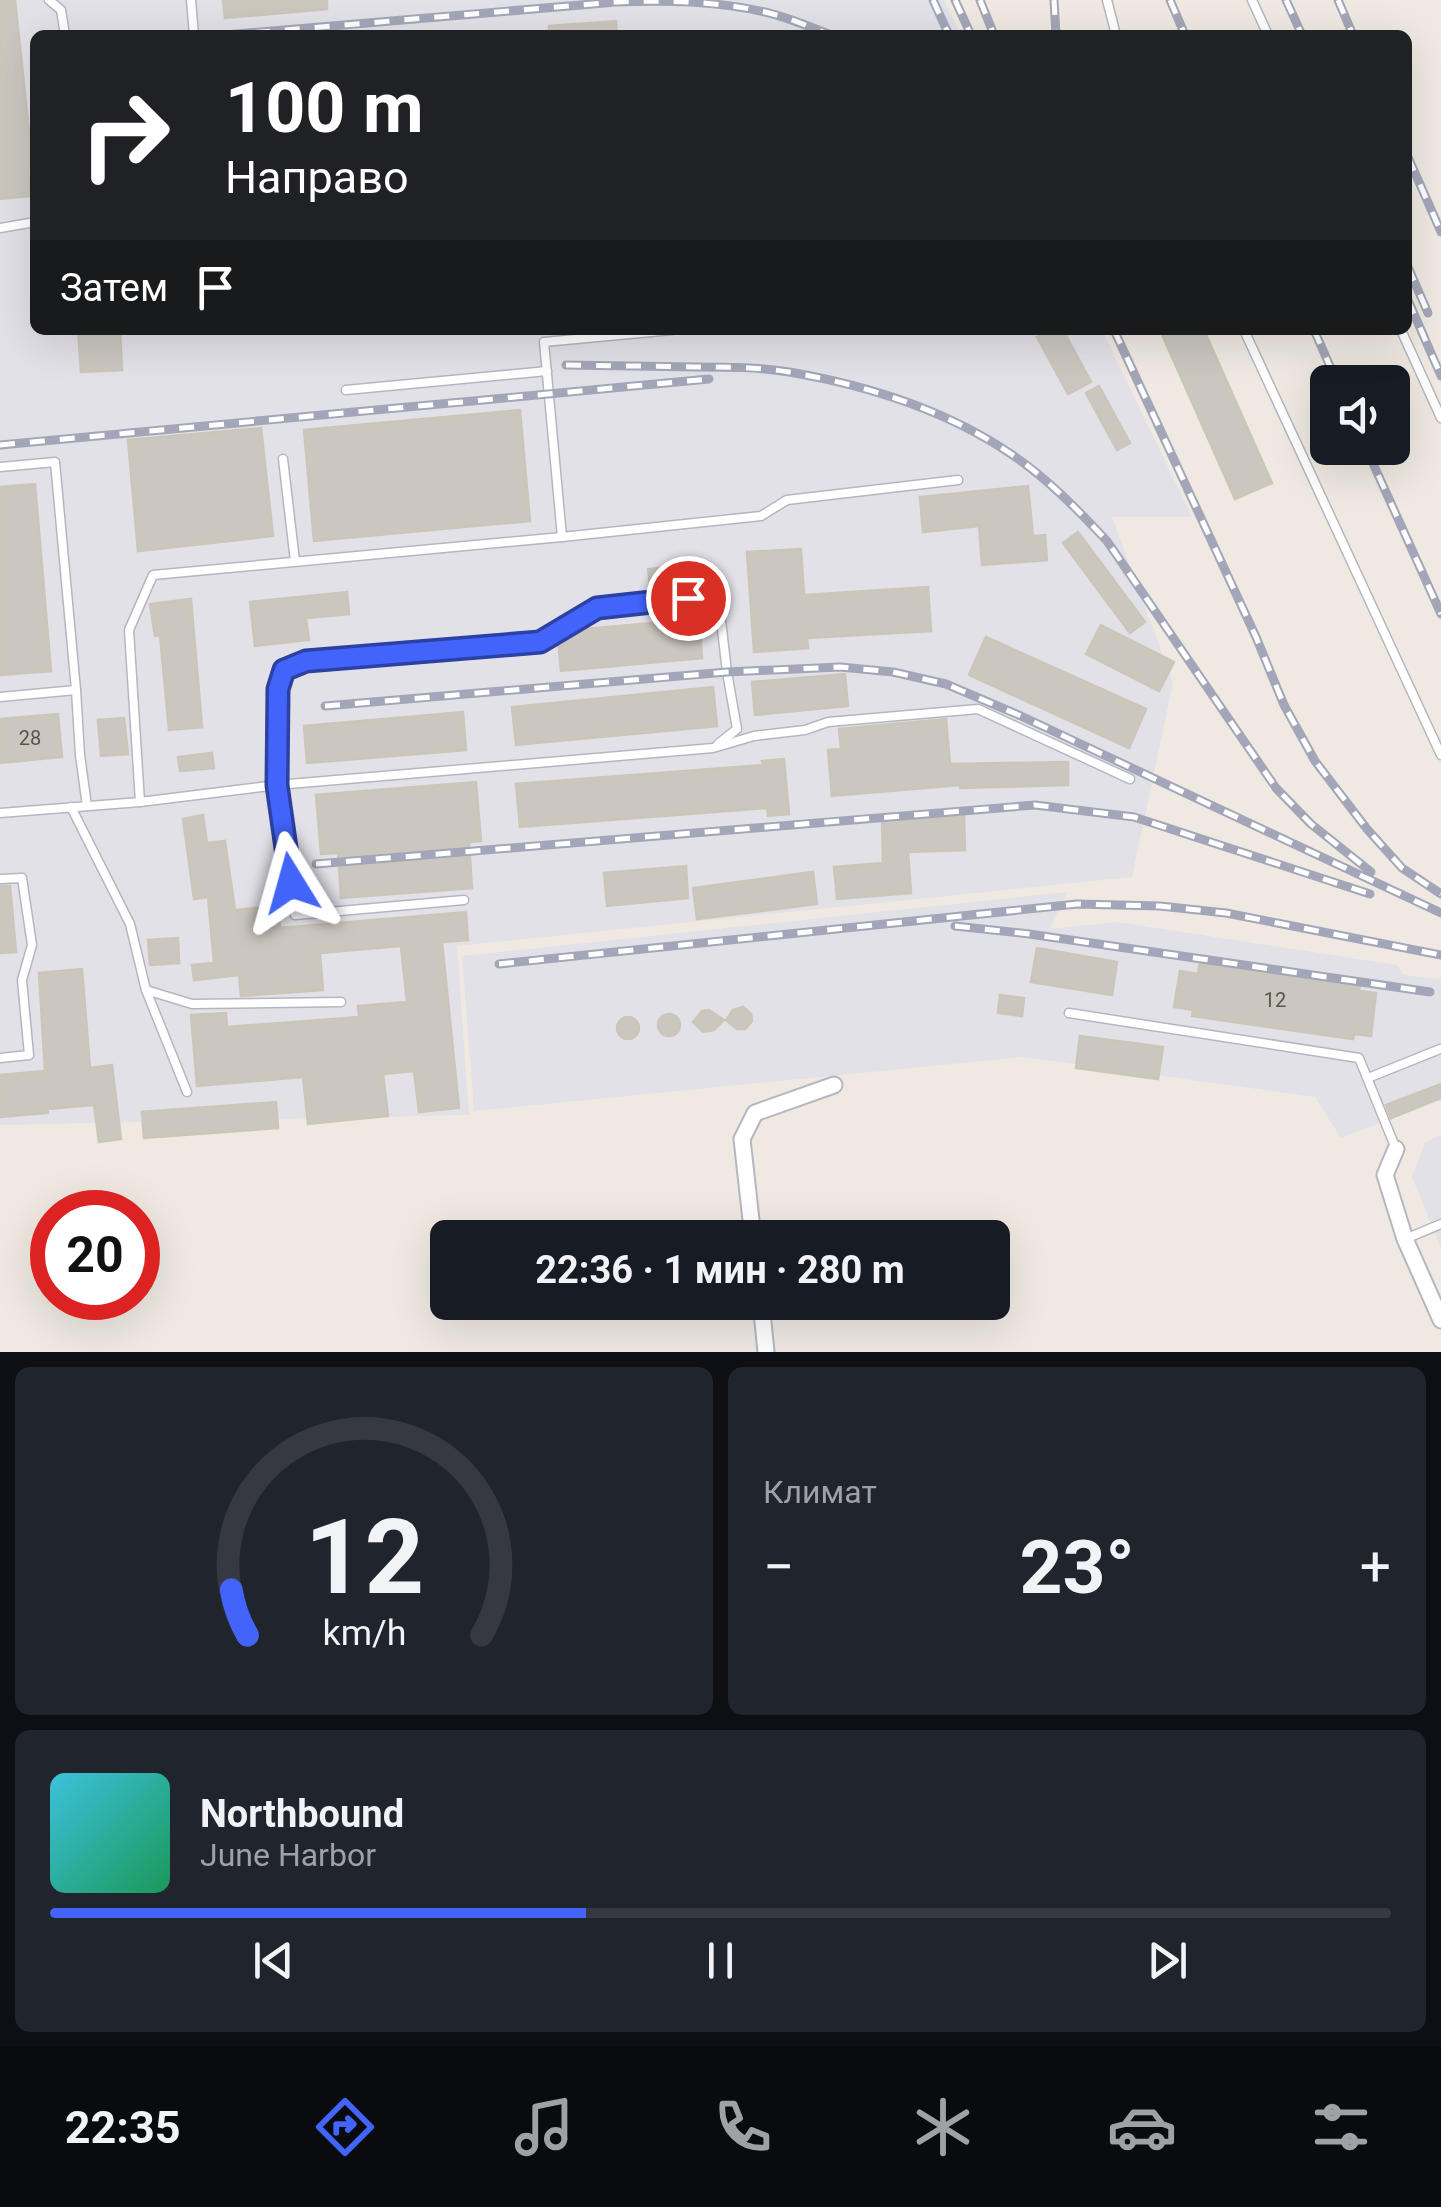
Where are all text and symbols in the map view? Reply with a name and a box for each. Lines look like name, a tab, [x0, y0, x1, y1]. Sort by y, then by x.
text: 100 m	[225, 67, 424, 149]
icon: right	[60, 70, 190, 200]
text: Направо	[225, 151, 409, 204]
icon: arrive	[188, 260, 243, 315]
text: Затем	[60, 266, 168, 310]
map controls	[1310, 365, 1410, 465]
button: sound	[1310, 365, 1410, 465]
pin	[646, 556, 731, 641]
icon: arrive	[661, 571, 716, 626]
house number: 28	[19, 726, 41, 750]
position arrow	[239, 831, 343, 935]
house number: 12	[1264, 988, 1286, 1012]
speed limit sign: 20	[30, 1190, 160, 1320]
text: 22:36 · 1 мин · 280 m	[535, 1248, 905, 1292]
text: Климат	[763, 1473, 877, 1511]
text: 12	[304, 1497, 424, 1618]
text: 23°	[1019, 1523, 1135, 1611]
text: −	[763, 1535, 794, 1599]
text: +	[1360, 1535, 1391, 1599]
text: km/h	[322, 1612, 406, 1654]
text: Northbound	[200, 1792, 404, 1836]
text: June Harbor	[200, 1836, 376, 1874]
icon: previous	[246, 1933, 301, 1988]
icon: pause	[693, 1933, 748, 1988]
icon: next	[1140, 1933, 1195, 1988]
icon: directions	[310, 2092, 380, 2162]
icon: music	[509, 2092, 579, 2162]
icon: phone	[708, 2092, 778, 2162]
icon: climate	[908, 2092, 978, 2162]
icon: car	[1107, 2092, 1177, 2162]
icon: filters	[1306, 2092, 1376, 2162]
text: 22:35	[65, 2101, 181, 2154]

